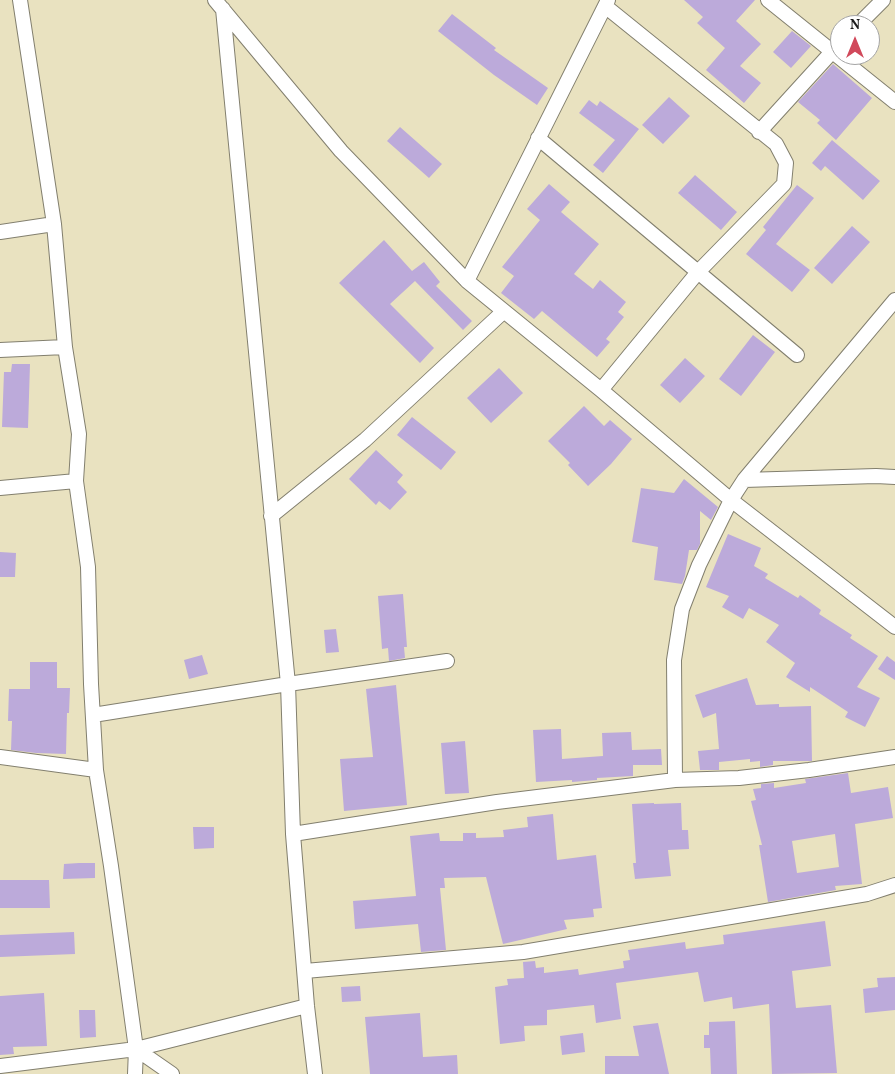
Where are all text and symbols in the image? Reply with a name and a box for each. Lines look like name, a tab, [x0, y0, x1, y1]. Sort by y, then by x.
north arrow	[830, 15, 880, 65]
text: N	[850, 16, 860, 35]

